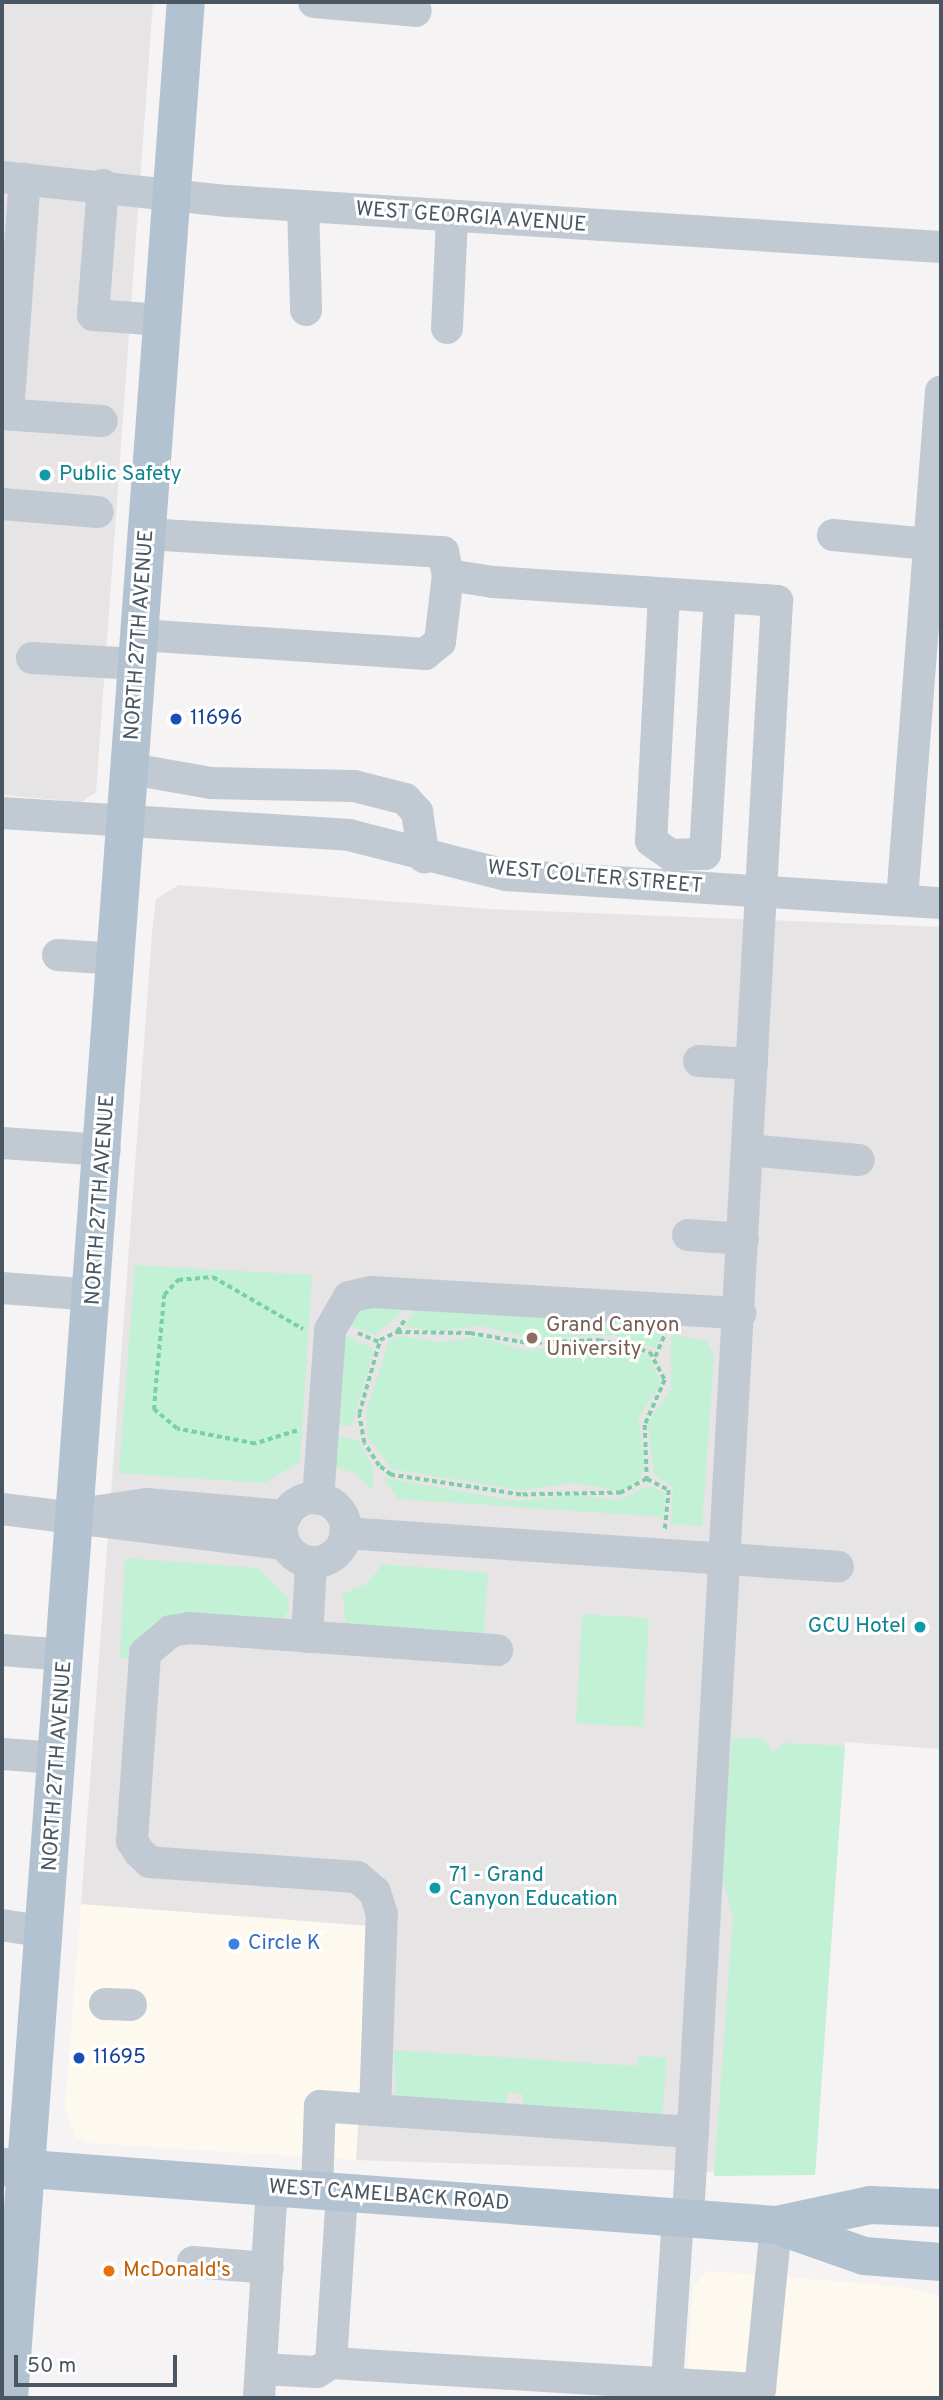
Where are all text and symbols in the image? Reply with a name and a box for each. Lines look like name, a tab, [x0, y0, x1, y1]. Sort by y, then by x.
street label: WEST GEORGIA AVENUE	[353, 197, 589, 239]
place label: Public Safety	[59, 462, 182, 488]
marker: Public Safety	[37, 467, 53, 483]
street label: NORTH 27TH AVENUE	[120, 529, 160, 741]
place label: 11696	[190, 706, 243, 732]
marker: 11696	[168, 711, 184, 727]
street label: WEST COLTER STREET	[486, 856, 704, 900]
street label: NORTH 27TH AVENUE	[81, 1094, 121, 1306]
place label: Grand Canyon University	[546, 1313, 680, 1363]
marker: Grand Canyon University	[524, 1330, 540, 1346]
place label: GCU Hotel	[808, 1614, 906, 1640]
marker: GCU Hotel	[912, 1619, 928, 1635]
street label: NORTH 27TH AVENUE	[38, 1660, 78, 1872]
place label: 71 - Grand Canyon Education	[449, 1863, 618, 1913]
marker: 71 - Grand Canyon Education	[427, 1880, 443, 1896]
place label: Circle K	[248, 1931, 321, 1957]
marker: Circle K	[226, 1936, 242, 1952]
place label: 11695	[93, 2045, 146, 2071]
marker: 11695	[71, 2050, 87, 2066]
street label: WEST CAMELBACK ROAD	[267, 2175, 511, 2217]
place label: McDonald's	[123, 2258, 231, 2284]
marker: McDonald's	[101, 2263, 117, 2279]
scale bar	[18, 2340, 180, 2384]
text: 50 m	[27, 2353, 76, 2380]

